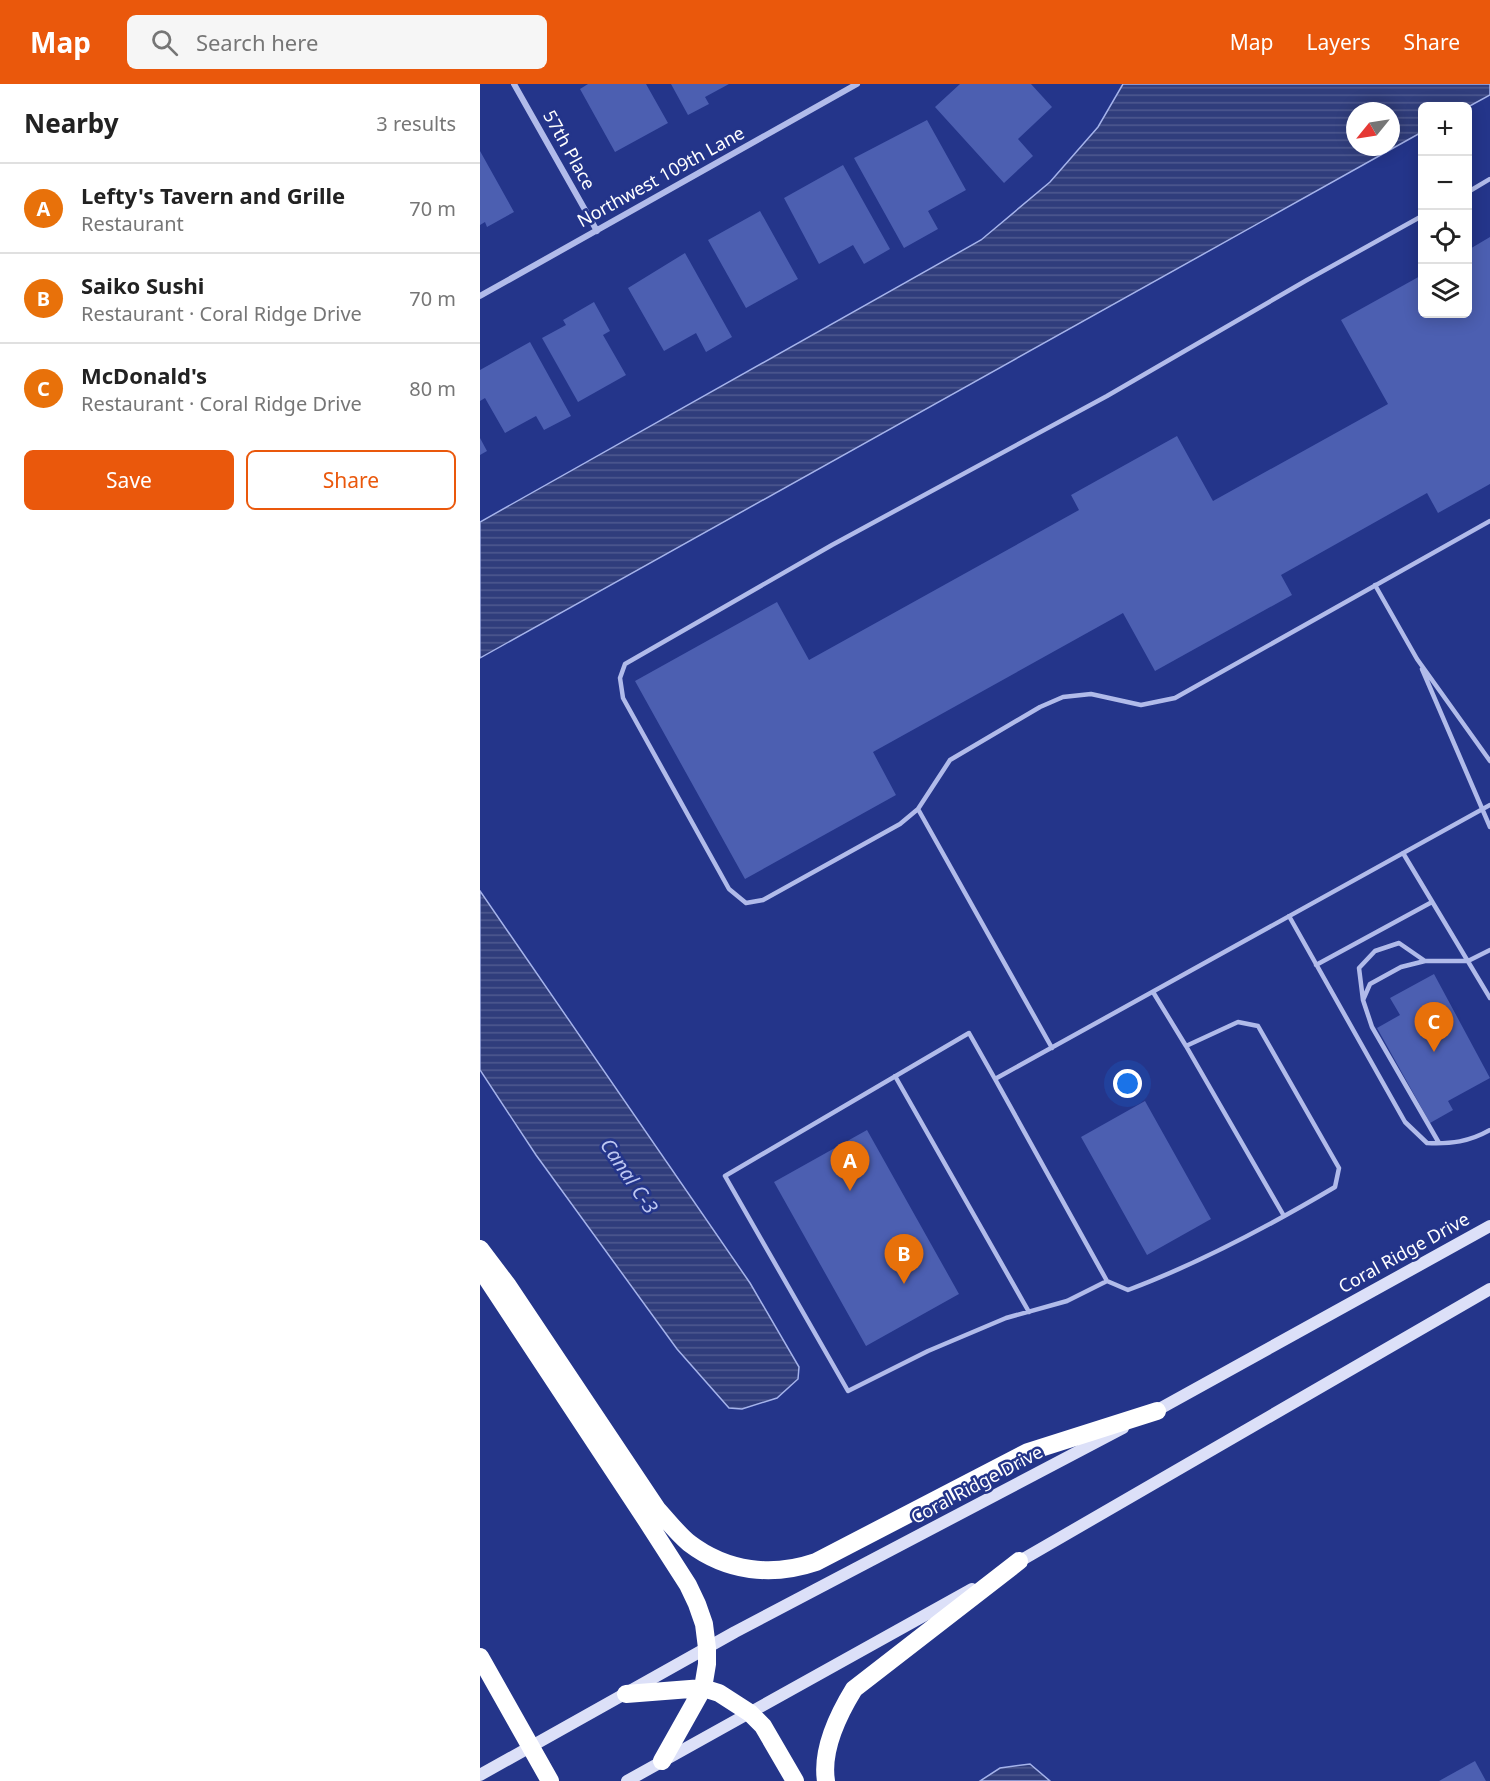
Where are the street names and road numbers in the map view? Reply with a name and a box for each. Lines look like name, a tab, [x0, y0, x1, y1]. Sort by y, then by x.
street label: 57th Place	[538, 106, 602, 194]
street label: Northwest 109th Lane	[573, 120, 748, 232]
street label: Coral Ridge Drive	[1334, 1206, 1473, 1298]
street label: Coral Ridge Drive	[906, 1439, 1047, 1529]

